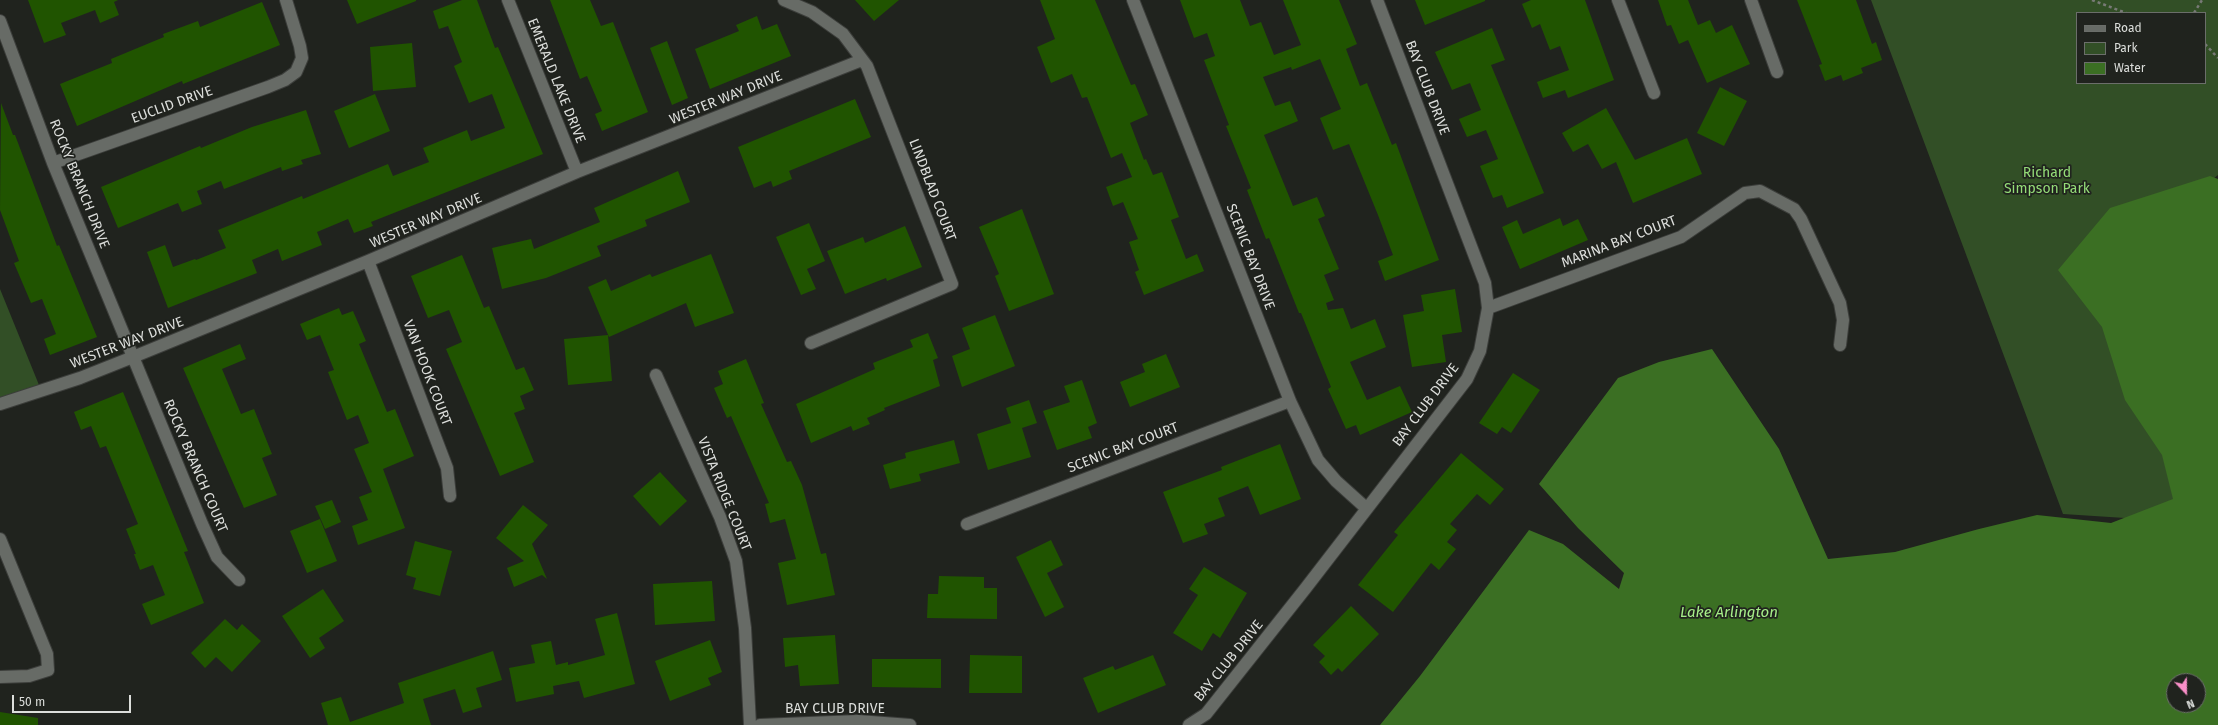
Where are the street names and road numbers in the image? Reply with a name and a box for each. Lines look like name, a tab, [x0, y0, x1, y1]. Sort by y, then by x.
street label: EMERALD LAKE DRIVE	[523, 16, 589, 146]
street label: BAY CLUB DRIVE	[1401, 38, 1453, 138]
street label: WESTER WAY DRIVE	[667, 68, 785, 128]
street label: EUCLID DRIVE	[129, 83, 215, 127]
street label: ROCKY BRANCH DRIVE	[45, 117, 113, 251]
street label: LINDBLAD COURT	[905, 137, 959, 243]
street label: WESTER WAY DRIVE	[367, 190, 485, 252]
street label: SCENIC BAY DRIVE	[1222, 202, 1278, 312]
street label: MARINA BAY COURT	[1559, 212, 1679, 272]
street label: WESTER WAY DRIVE	[68, 314, 186, 372]
street label: VAN HOOK COURT	[399, 318, 455, 428]
street label: BAY CLUB DRIVE	[1389, 360, 1463, 450]
street label: ROCKY BRANCH COURT	[159, 397, 231, 535]
street label: SCENIC BAY COURT	[1065, 419, 1181, 477]
street label: VISTA RIDGE COURT	[694, 435, 754, 553]
street label: BAY CLUB DRIVE	[1191, 617, 1267, 705]
street label: BAY CLUB DRIVE	[785, 701, 885, 717]

